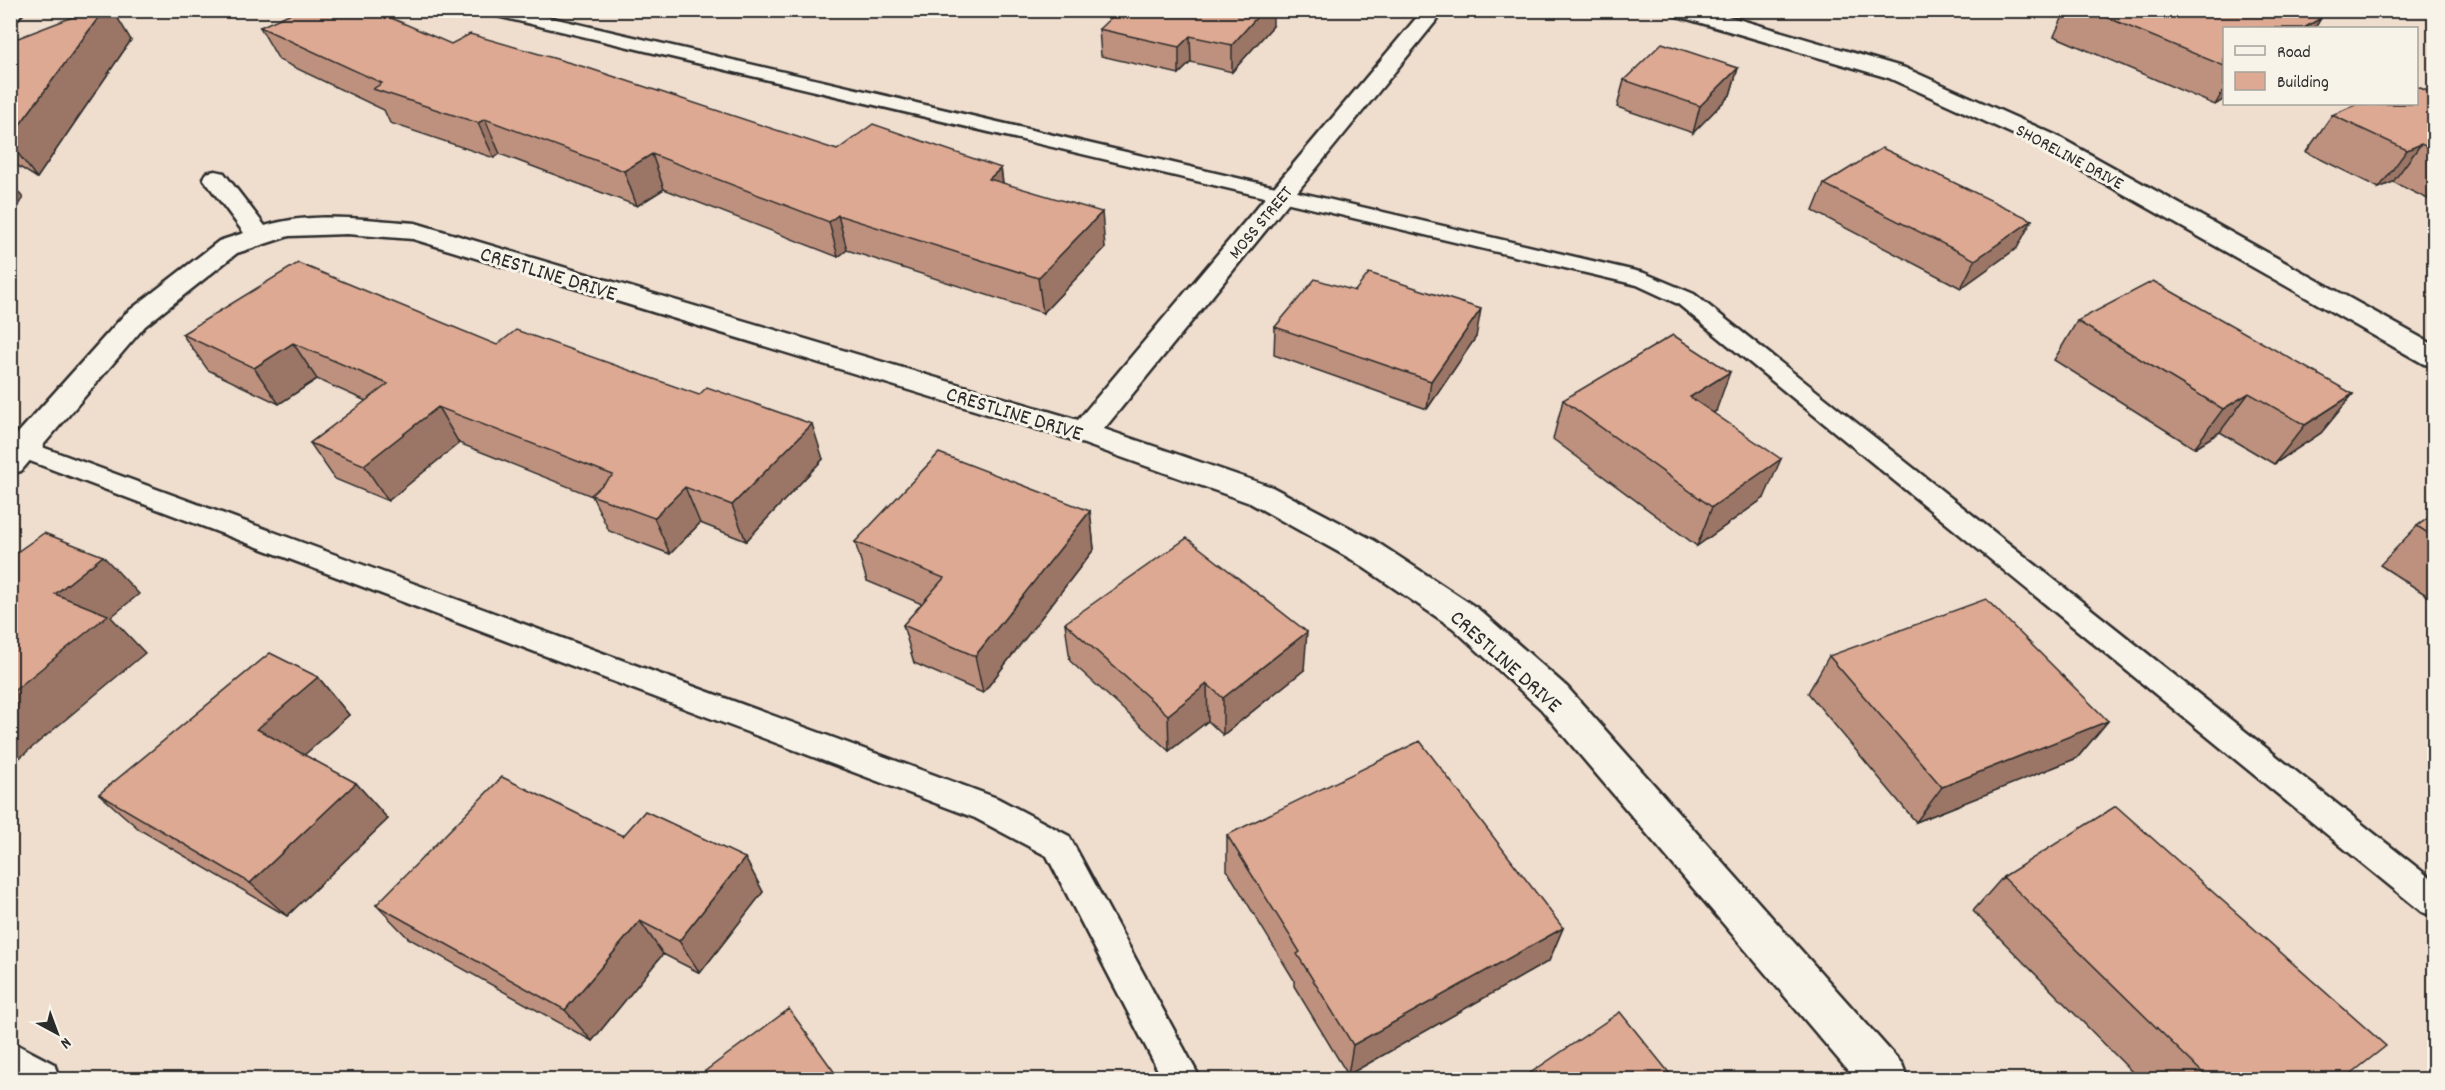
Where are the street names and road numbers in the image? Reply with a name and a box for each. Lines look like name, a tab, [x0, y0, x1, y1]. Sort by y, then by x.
street label: SHORELINE DRIVE	[2010, 119, 2127, 197]
street label: MOSS STREET	[1224, 182, 1300, 265]
street label: CRESTLINE DRIVE	[476, 240, 620, 311]
street label: CRESTLINE DRIVE	[942, 380, 1086, 451]
street label: CRESTLINE DRIVE	[1442, 604, 1568, 721]

